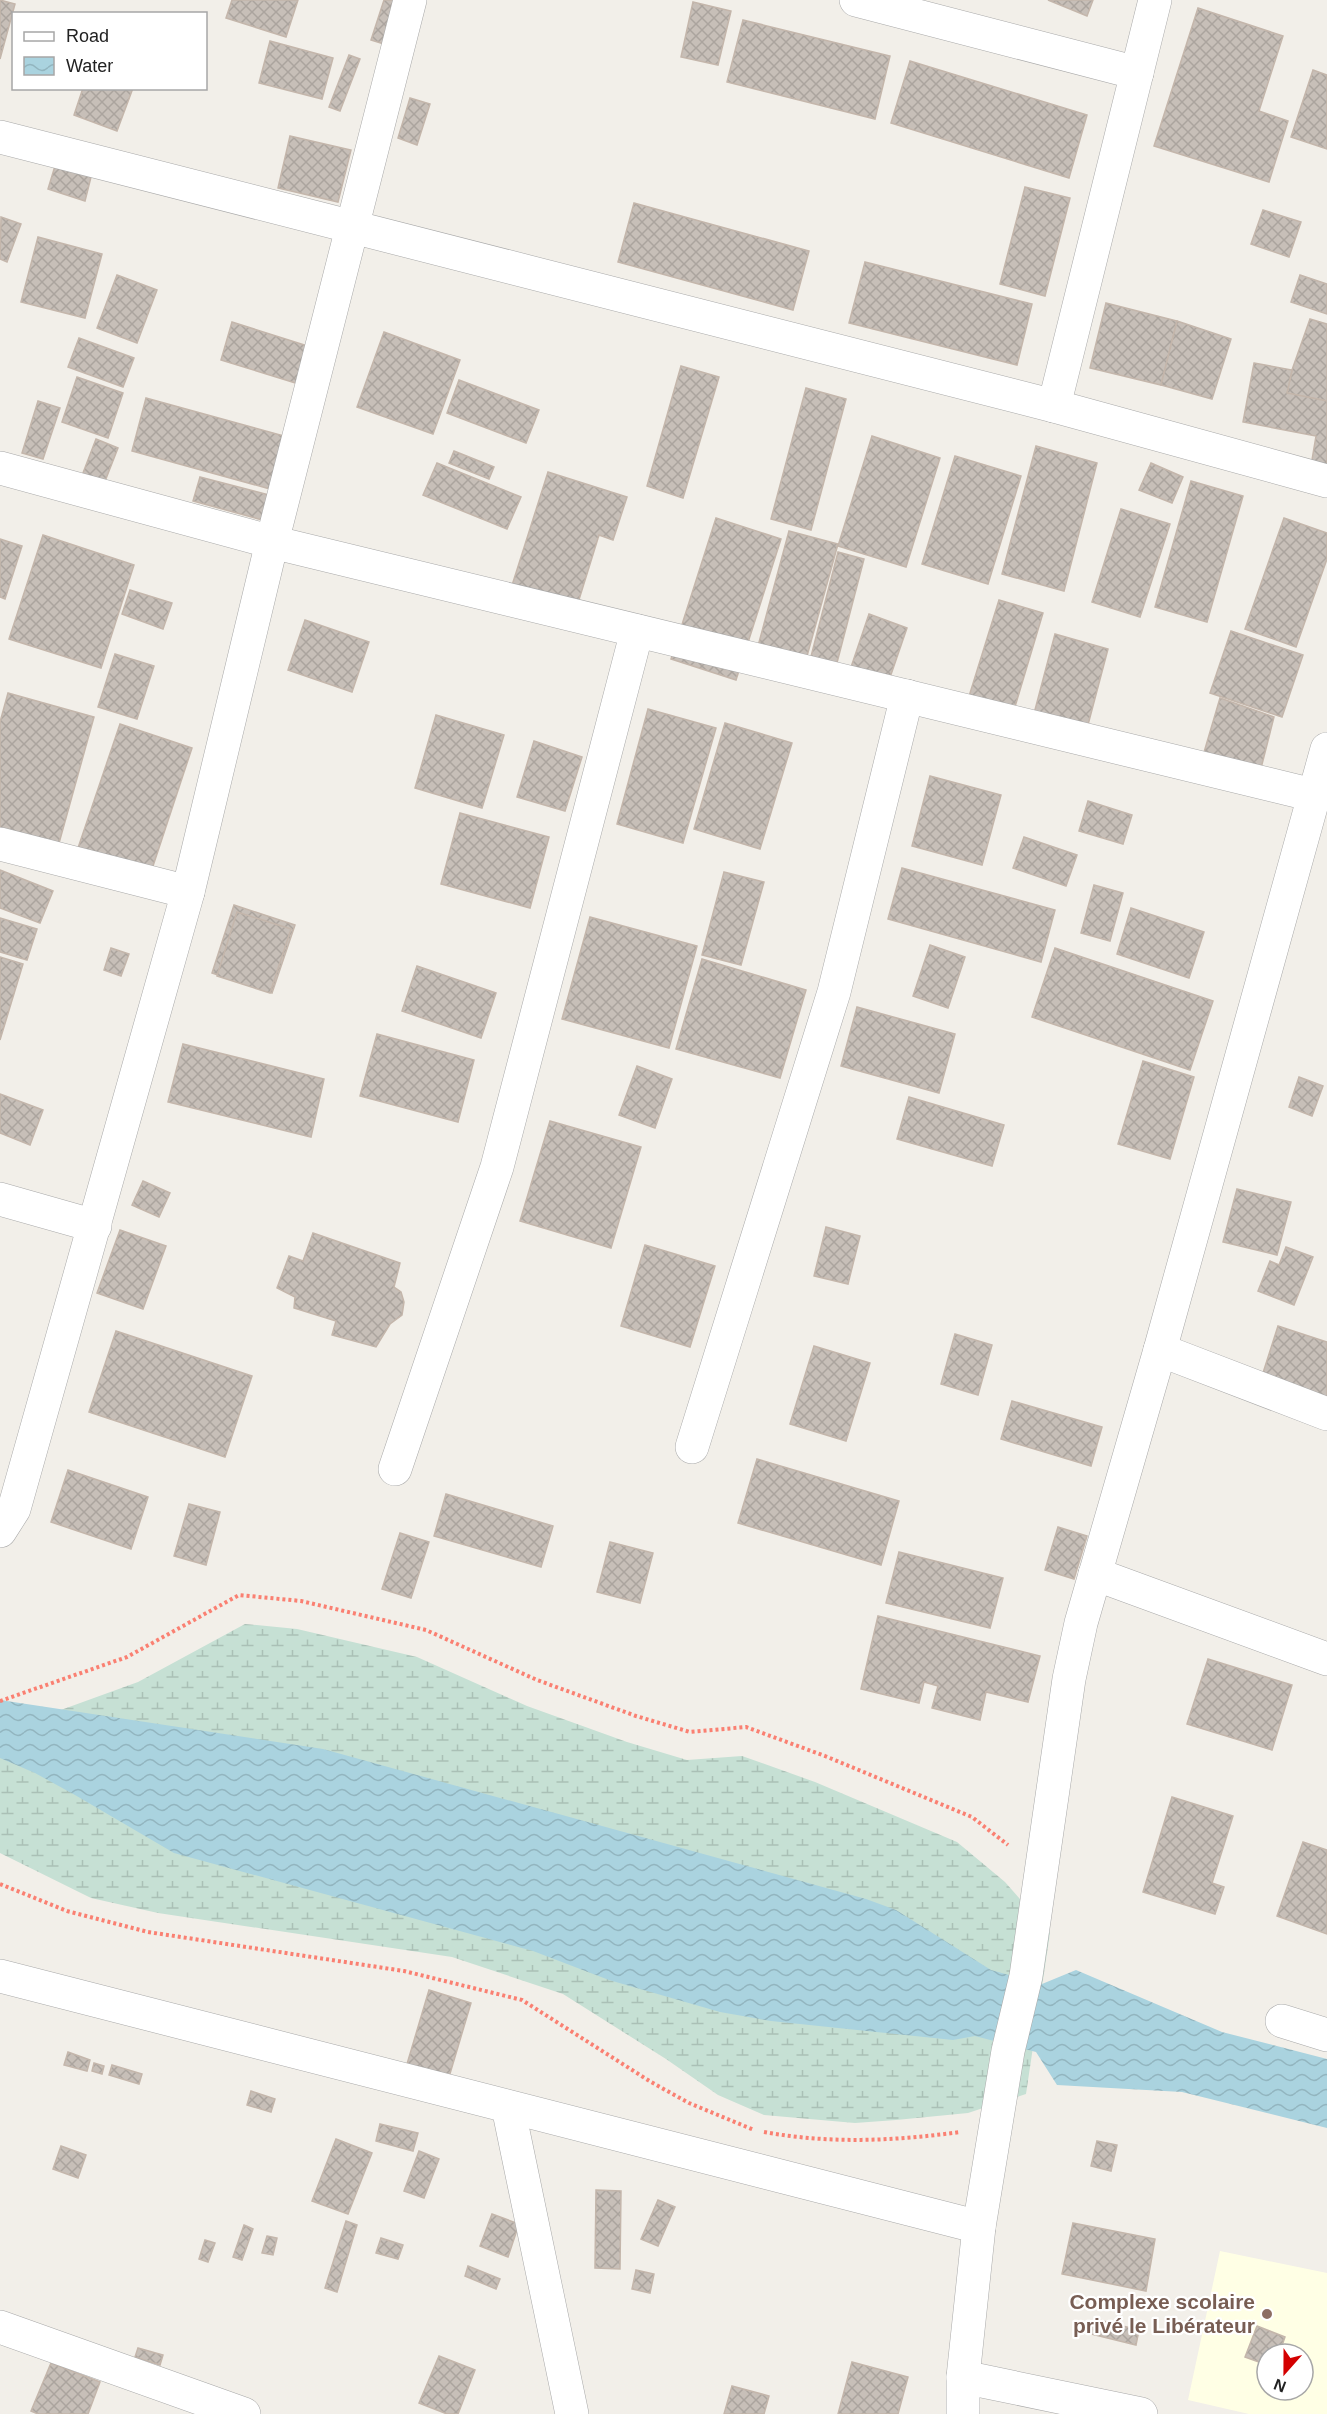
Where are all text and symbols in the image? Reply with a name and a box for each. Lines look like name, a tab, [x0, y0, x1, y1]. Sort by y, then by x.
legend	[12, 12, 207, 90]
text: Road	[66, 26, 109, 46]
text: Water	[66, 56, 113, 76]
place label: Complexe scolaire privé le Libérateur	[1069, 2290, 1255, 2337]
marker: Complexe scolaire privé le Libérateur	[1260, 2307, 1274, 2321]
north arrow	[1255, 2342, 1315, 2402]
text: N	[1271, 2376, 1288, 2396]

